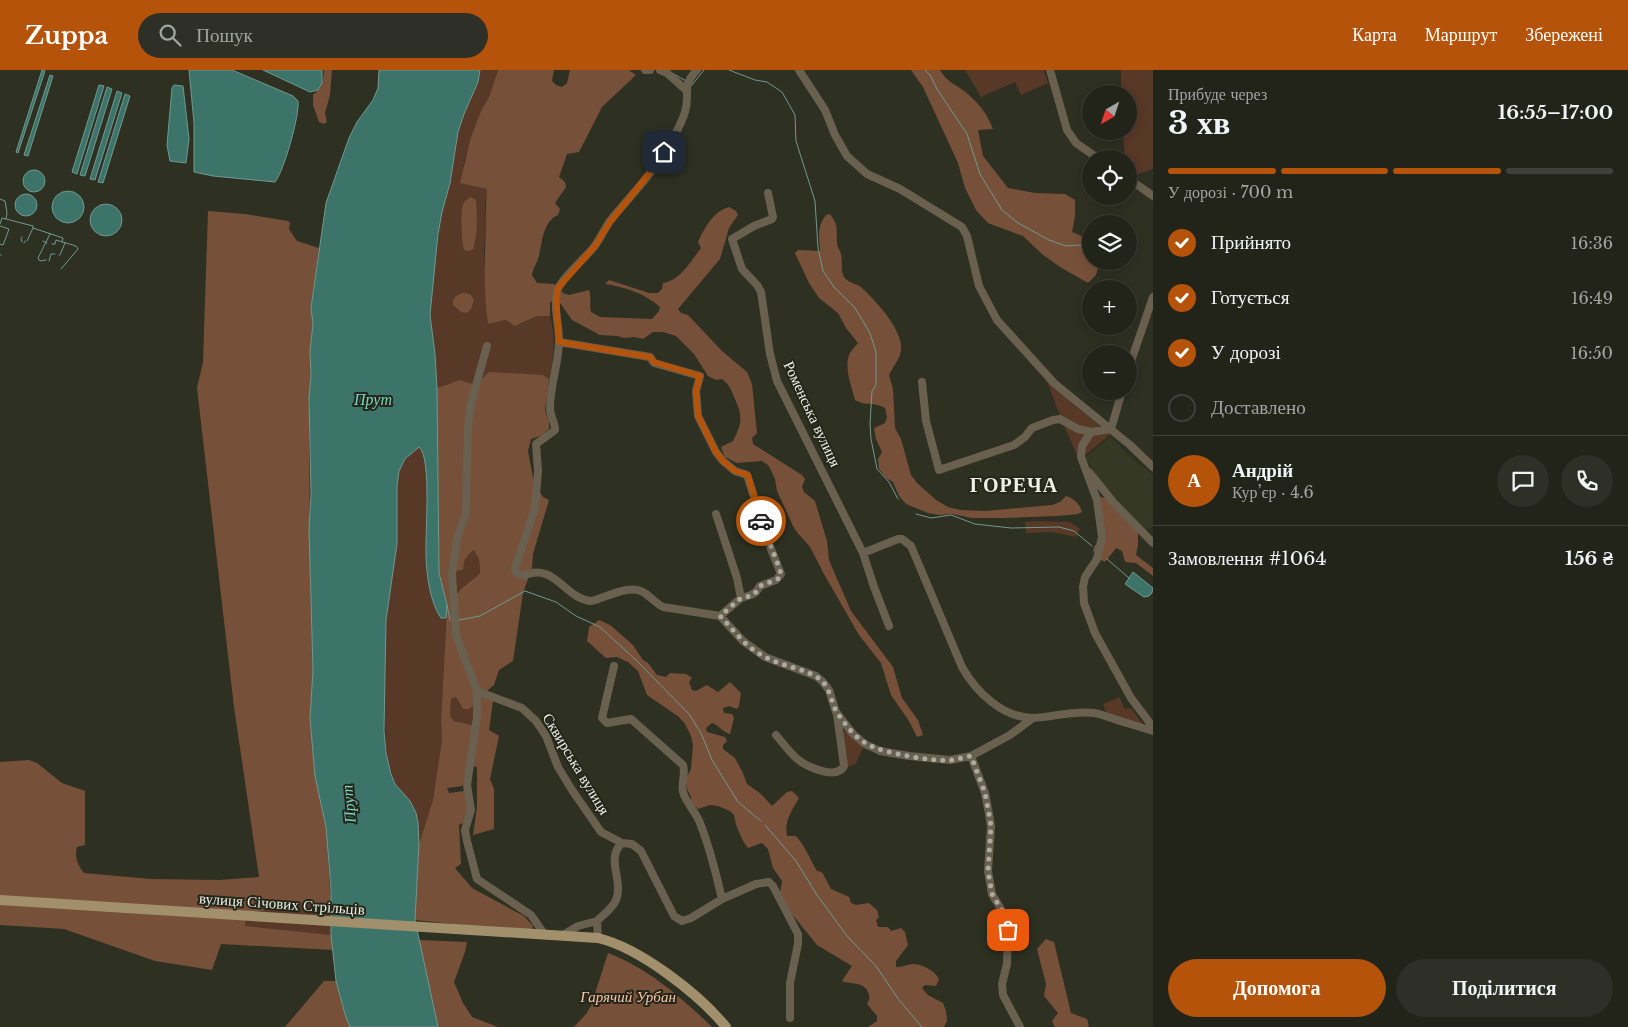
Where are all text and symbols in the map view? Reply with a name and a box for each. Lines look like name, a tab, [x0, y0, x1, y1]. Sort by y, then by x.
search box	[138, 13, 488, 58]
text: Zuppa	[25, 21, 108, 50]
icon: search	[156, 21, 184, 49]
text: Пошук	[196, 24, 253, 47]
text: Карта	[1352, 24, 1397, 46]
text: Маршрут	[1425, 24, 1497, 46]
text: Збережені	[1525, 24, 1603, 46]
text: Прибуде через	[1168, 84, 1267, 104]
north arrow	[1082, 85, 1138, 140]
map controls	[1082, 85, 1137, 400]
text: 16:55–17:00	[1498, 101, 1613, 124]
text: 3 хв	[1168, 103, 1230, 143]
pin	[643, 131, 685, 173]
icon: home	[650, 138, 678, 166]
button: locate	[1082, 150, 1137, 205]
text: У дорозі · 700 m	[1168, 182, 1293, 202]
button: layers	[1082, 215, 1137, 270]
icon: check	[1168, 229, 1196, 257]
text: Прийнято	[1211, 231, 1291, 254]
text: 16:36	[1571, 233, 1613, 253]
button: +	[1082, 280, 1137, 335]
icon: check	[1168, 284, 1196, 312]
text: Готується	[1211, 286, 1289, 309]
text: 16:49	[1571, 288, 1613, 308]
icon: check	[1168, 339, 1196, 367]
text: У дорозі	[1211, 341, 1281, 364]
text: 16:50	[1571, 343, 1613, 363]
button: −	[1082, 345, 1137, 400]
street label: Роменська вулиця	[780, 358, 845, 470]
water label: Прут	[353, 389, 392, 409]
text: Доставлено	[1211, 396, 1306, 419]
button: chat	[1497, 455, 1549, 507]
button: phone	[1561, 455, 1613, 507]
text: Андрій	[1232, 459, 1293, 482]
text: А	[1187, 469, 1201, 492]
district label: ГОРЕЧА	[970, 473, 1058, 497]
text: Кур’єр · 4.6	[1232, 482, 1314, 502]
courier	[736, 496, 786, 546]
icon: car	[747, 507, 775, 535]
text: Замовлення #1064	[1168, 547, 1327, 570]
text: 156 ₴	[1565, 547, 1613, 570]
street label: Сквирська вулиця	[539, 709, 614, 818]
water label: Прут	[336, 784, 360, 825]
street label: вулиця Січових Стрільців	[199, 888, 366, 919]
pin	[987, 909, 1029, 951]
icon: bag	[994, 916, 1022, 944]
button: Допомога	[1168, 959, 1386, 1017]
button: Поділитися	[1396, 959, 1613, 1017]
park label: Гарячий Урбан	[579, 987, 676, 1006]

